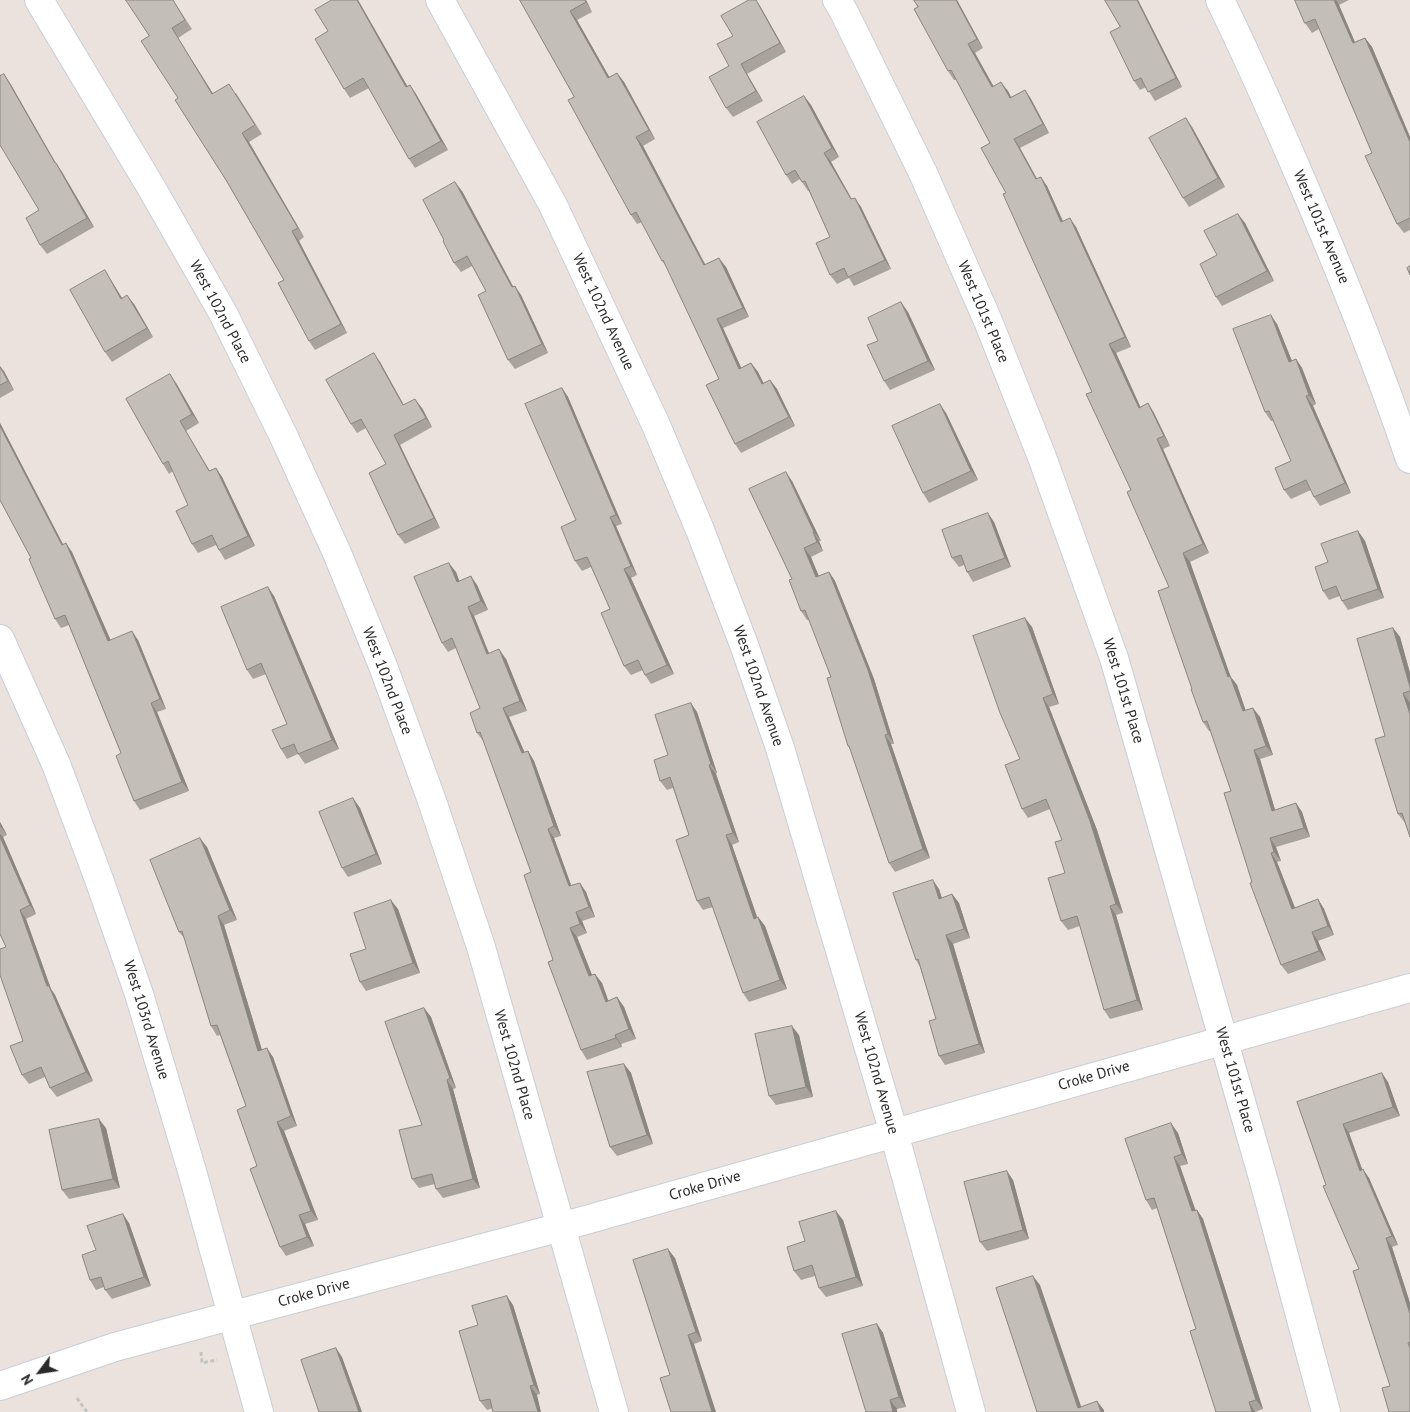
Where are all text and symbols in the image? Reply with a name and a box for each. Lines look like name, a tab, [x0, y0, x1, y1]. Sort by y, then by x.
street label: West 101st Avenue	[1289, 168, 1353, 286]
street label: West 102nd Avenue	[568, 251, 638, 373]
street label: West 102nd Place	[185, 258, 255, 366]
street label: West 101st Place	[953, 258, 1013, 366]
street label: West 102nd Avenue	[729, 623, 787, 749]
street label: West 102nd Place	[358, 625, 416, 737]
street label: West 101st Place	[1098, 636, 1148, 746]
street label: West 103rd Avenue	[119, 958, 173, 1082]
street label: West 102nd Place	[490, 1008, 538, 1122]
street label: West 102nd Avenue	[850, 1010, 902, 1136]
street label: West 101st Place	[1211, 1025, 1259, 1135]
street label: Croke Drive	[1056, 1057, 1132, 1095]
street label: Croke Drive	[667, 1167, 743, 1205]
street label: Croke Drive	[276, 1275, 352, 1311]
north arrow	[15, 1347, 65, 1397]
text: N	[17, 1371, 37, 1388]

